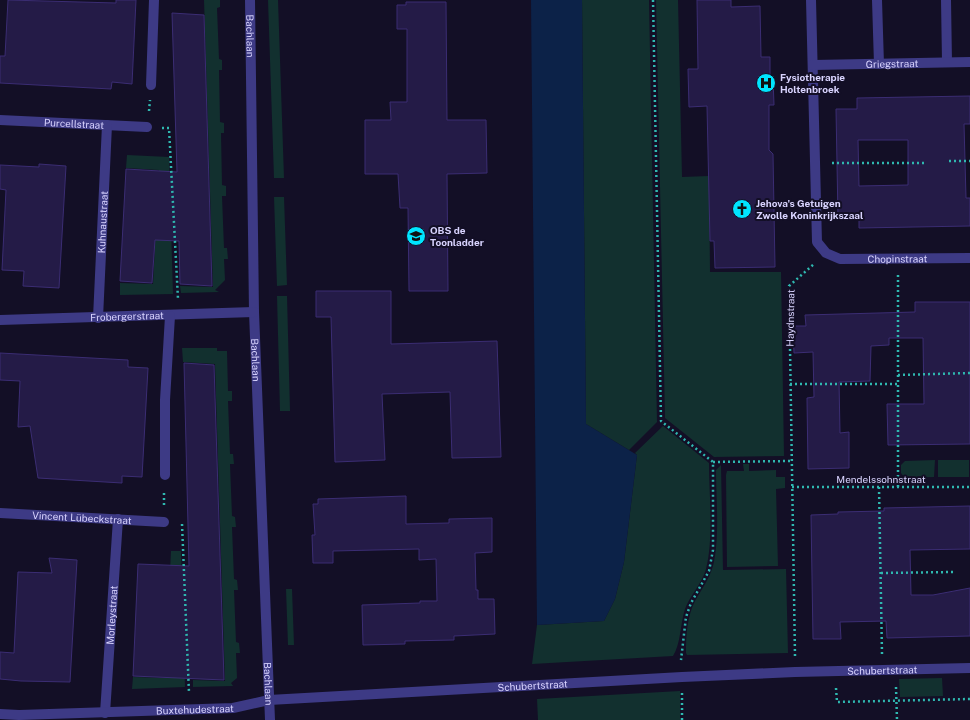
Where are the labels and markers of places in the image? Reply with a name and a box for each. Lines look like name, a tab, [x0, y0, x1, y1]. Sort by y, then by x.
place label: Fysiotherapie Holtenbroek	[780, 71, 845, 95]
hospital icon: Fysiotherapie Holtenbroek	[755, 72, 777, 94]
place label: Jehova's Getuigen Zwolle Koninkrijkszaal	[756, 197, 863, 221]
church icon: Jehova's Getuigen Zwolle Koninkrijkszaal	[731, 198, 753, 220]
place label: OBS de Toonladder	[430, 224, 484, 248]
school or university icon: OBS de Toonladder	[405, 225, 427, 247]

